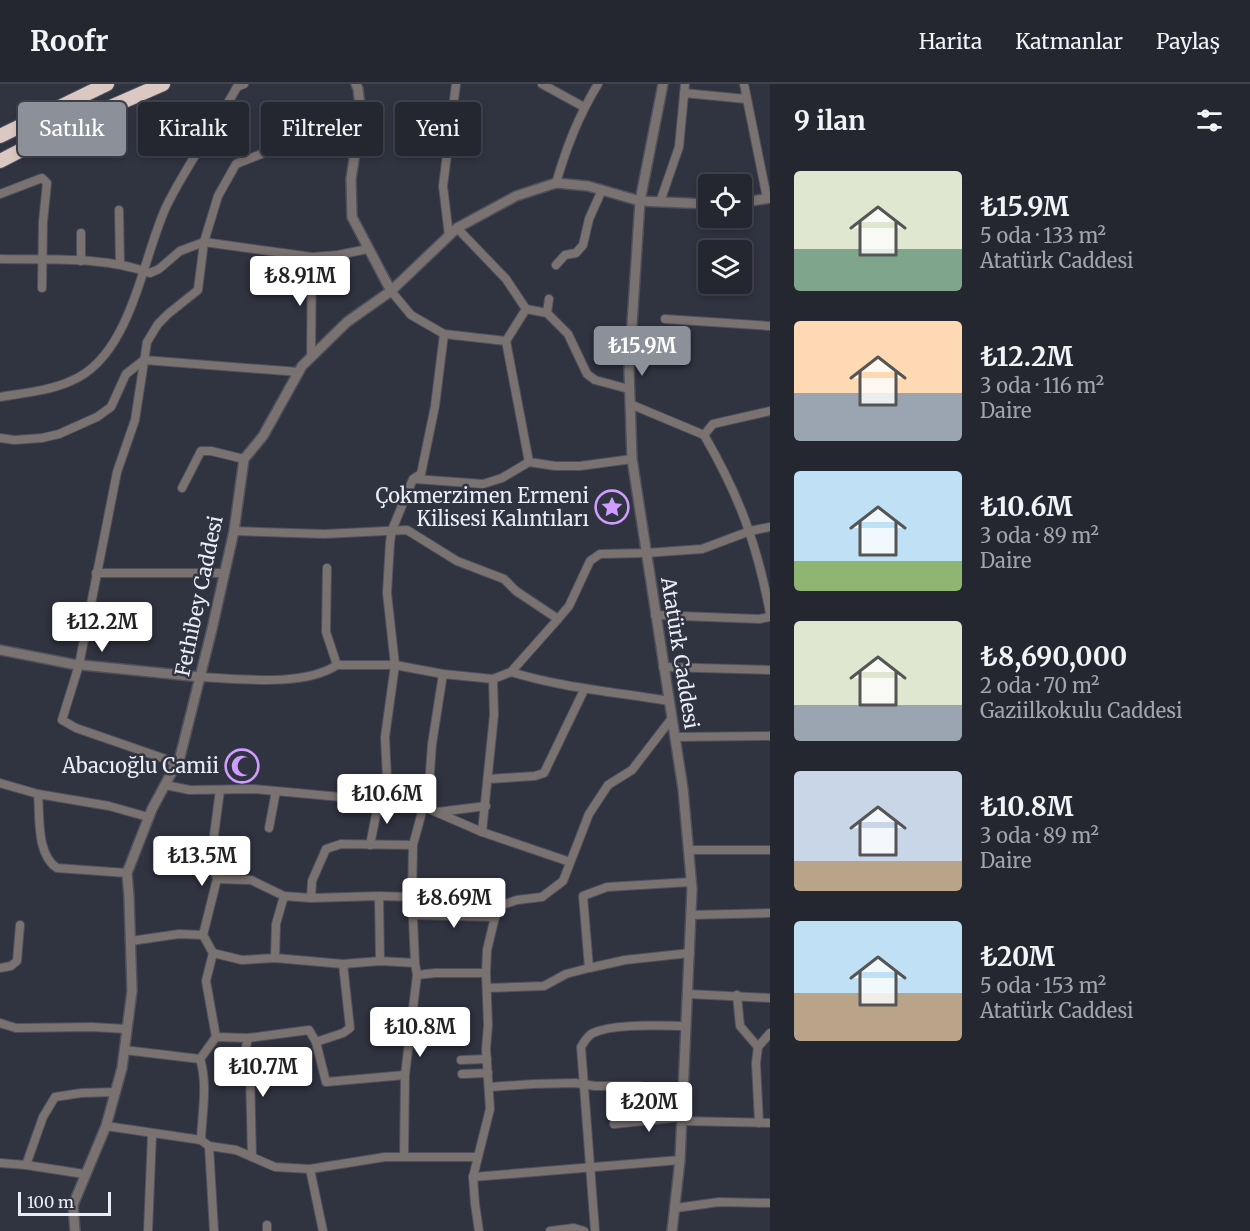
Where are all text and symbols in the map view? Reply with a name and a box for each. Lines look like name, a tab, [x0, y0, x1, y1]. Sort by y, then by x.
text: Roofr	[30, 23, 108, 59]
text: Harita	[919, 28, 982, 55]
text: Katmanlar	[1015, 28, 1123, 55]
text: Paylaş	[1156, 28, 1220, 55]
chip: Satılık	[18, 102, 126, 156]
chip: Kiralık	[138, 102, 249, 156]
chip: Filtreler	[261, 102, 383, 156]
chip: Yeni	[395, 102, 481, 156]
text: 9 ilan	[794, 104, 866, 137]
icon: filters	[1193, 104, 1226, 137]
map controls	[698, 174, 752, 294]
button: locate	[698, 174, 752, 228]
text: ₺15.9M	[980, 190, 1069, 223]
icon: home	[842, 195, 914, 267]
text: 5 oda · 133 m²	[980, 223, 1106, 248]
button: layers	[698, 240, 752, 294]
text: Atatürk Caddesi	[980, 248, 1134, 273]
pin: ₺8.91M	[251, 256, 349, 307]
text: ₺8.91M	[264, 263, 336, 288]
pin: ₺15.9M	[593, 326, 691, 377]
text: ₺15.9M	[608, 333, 676, 358]
text: ₺12.2M	[980, 340, 1073, 373]
icon: home	[842, 345, 914, 417]
text: 3 oda · 116 m²	[980, 373, 1104, 398]
text: Daire	[980, 398, 1031, 423]
place label: Çokmerzimen Ermeni Kilisesi Kalıntıları	[376, 483, 589, 531]
place icon: Çokmerzimen Ermeni Kilisesi Kalıntıları	[594, 489, 630, 525]
text: ₺10.6M	[980, 490, 1073, 523]
icon: home	[842, 495, 914, 567]
street label: Fethibey Caddesi	[169, 513, 228, 678]
text: 3 oda · 89 m²	[980, 523, 1099, 548]
text: Daire	[980, 548, 1031, 573]
street label: Atatürk Caddesi	[656, 574, 705, 731]
pin: ₺12.2M	[53, 602, 151, 653]
text: ₺12.2M	[66, 609, 138, 634]
text: ₺8,690,000	[980, 640, 1127, 673]
icon: home	[842, 645, 914, 717]
text: 2 oda · 70 m²	[980, 673, 1099, 698]
text: Gaziilkokulu Caddesi	[980, 698, 1182, 723]
mosque icon: Abacıoğlu Camii	[224, 748, 260, 784]
place label: Abacıoğlu Camii	[61, 753, 219, 778]
pin: ₺10.6M	[338, 774, 436, 825]
text: ₺10.6M	[351, 781, 423, 806]
text: ₺10.8M	[980, 790, 1073, 823]
icon: home	[842, 795, 914, 867]
text: 3 oda · 89 m²	[980, 823, 1099, 848]
pin: ₺13.5M	[153, 836, 251, 887]
text: ₺13.5M	[167, 843, 237, 868]
text: Daire	[980, 848, 1031, 873]
pin: ₺8.69M	[405, 878, 503, 929]
text: ₺8.69M	[416, 885, 492, 910]
text: ₺20M	[980, 940, 1055, 973]
icon: home	[842, 945, 914, 1017]
text: 5 oda · 153 m²	[980, 973, 1106, 998]
text: Atatürk Caddesi	[980, 998, 1134, 1023]
pin: ₺10.8M	[371, 1007, 469, 1058]
text: ₺10.8M	[384, 1014, 456, 1039]
pin: ₺10.7M	[214, 1047, 312, 1098]
text: ₺10.7M	[228, 1054, 298, 1079]
pin: ₺20M	[613, 1082, 685, 1133]
text: ₺20M	[620, 1089, 678, 1114]
scale bar	[18, 1189, 111, 1216]
text: 100 m	[27, 1192, 74, 1212]

